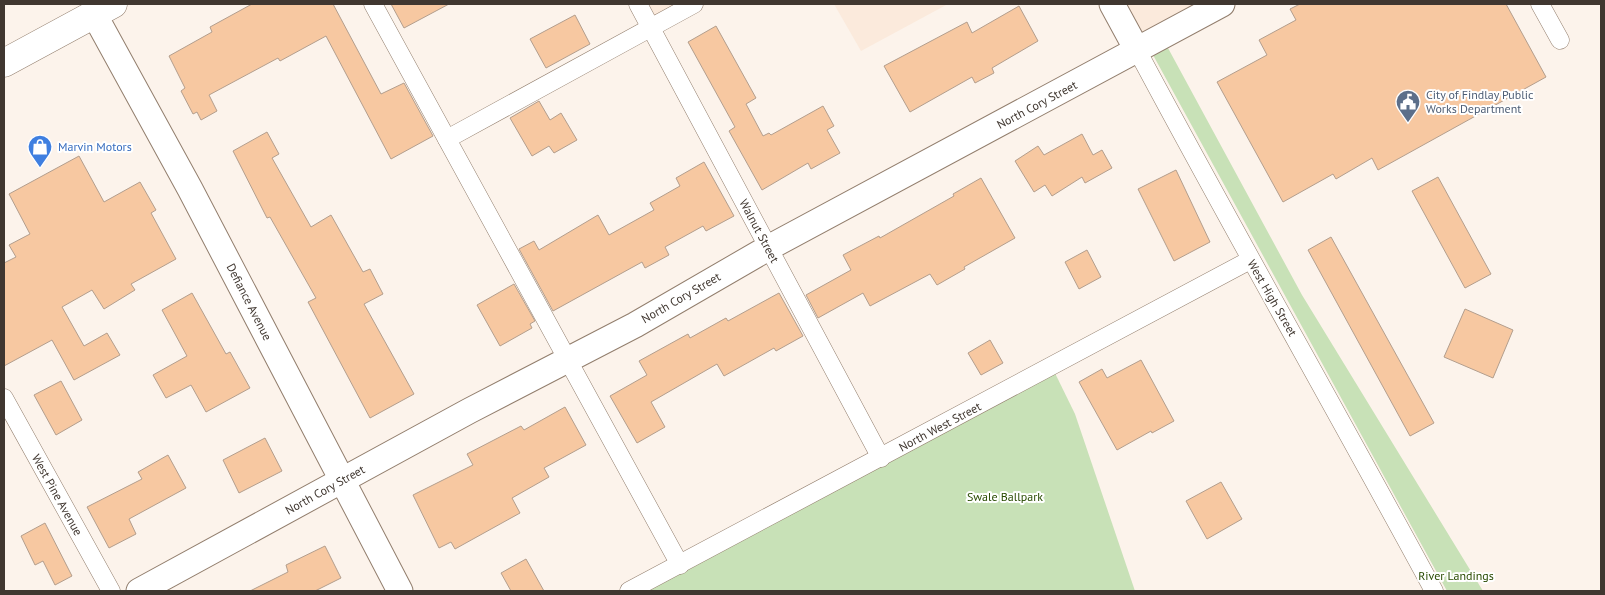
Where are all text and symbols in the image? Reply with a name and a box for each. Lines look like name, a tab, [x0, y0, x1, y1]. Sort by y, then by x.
street label: North Cory Street	[994, 77, 1079, 132]
place label: City of Findlay Public Works Department	[1426, 87, 1534, 116]
public building icon: City of Findlay Public Works Department	[1395, 89, 1421, 123]
shop icon: Marvin Motors	[27, 134, 53, 168]
place label: Marvin Motors	[58, 139, 132, 154]
street label: Walnut Street	[736, 196, 782, 265]
street label: West High Street	[1244, 257, 1300, 339]
street label: Defiance Avenue	[224, 261, 275, 343]
street label: North Cory Street	[639, 269, 723, 326]
street label: North West Street	[896, 399, 983, 455]
street label: West Pine Avenue	[29, 451, 86, 538]
street label: North Cory Street	[282, 461, 367, 518]
park label: Swale Ballpark	[967, 489, 1043, 504]
park label: River Landings	[1418, 568, 1494, 583]

